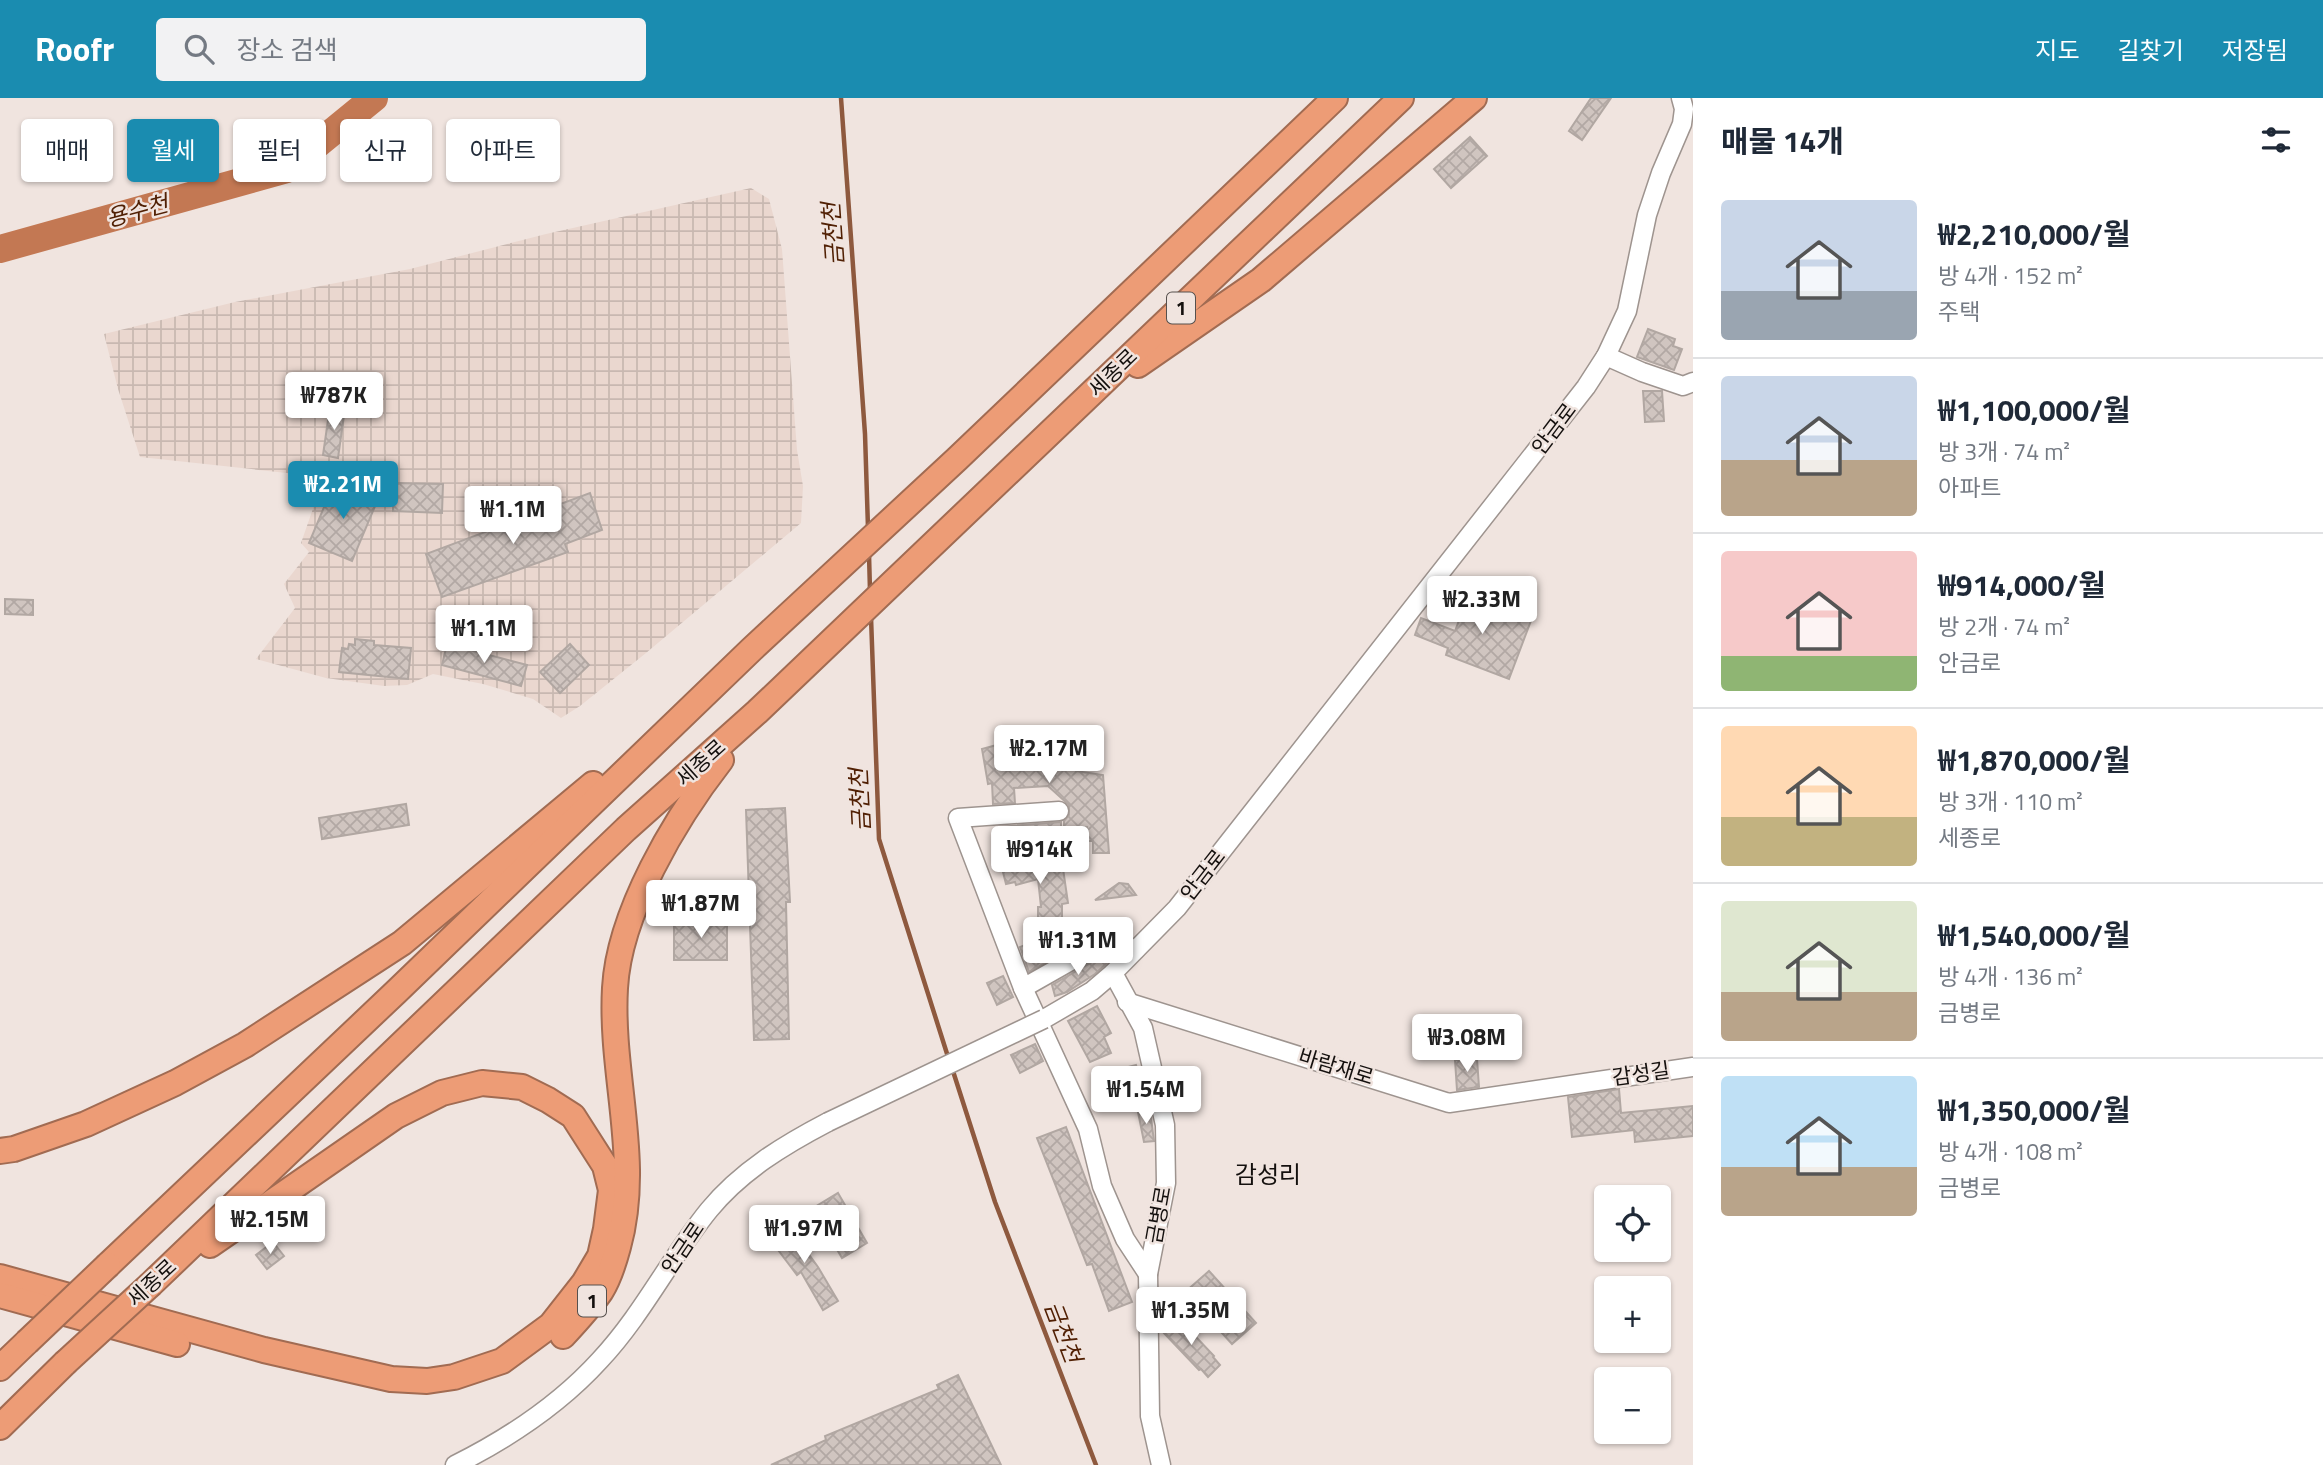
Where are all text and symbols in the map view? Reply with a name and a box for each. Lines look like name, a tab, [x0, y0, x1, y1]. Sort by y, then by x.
search box	[156, 18, 646, 81]
text: Roofr	[35, 24, 114, 74]
icon: search	[180, 30, 218, 68]
text: 장소 검색	[236, 30, 338, 69]
text: 지도	[2035, 32, 2080, 68]
text: 길찾기	[2118, 32, 2184, 68]
text: 저장됨	[2222, 32, 2288, 68]
text: 매물 14개	[1721, 118, 1844, 164]
chip: 매매	[21, 119, 113, 182]
chip: 월세	[127, 119, 219, 182]
chip: 필터	[233, 119, 326, 182]
chip: 신규	[340, 119, 432, 182]
chip: 아파트	[446, 119, 560, 182]
icon: filters	[2257, 121, 2295, 159]
water label: 용수천	[102, 185, 175, 236]
water label: 금천천	[813, 198, 852, 267]
text: ₩2,210,000/월	[1938, 211, 2131, 257]
icon: home	[1777, 228, 1861, 312]
text: 방 4개 · 152 m²	[1938, 258, 2083, 293]
road number: 1	[1167, 292, 1195, 324]
text: 주택	[1938, 294, 1980, 329]
street label: 세종로	[1080, 341, 1144, 404]
pin: ₩787K	[285, 372, 383, 432]
text: ₩787K	[301, 377, 367, 412]
text: ₩1,100,000/월	[1938, 387, 2131, 433]
street label: 안금로	[1523, 396, 1583, 461]
icon: home	[1777, 404, 1861, 488]
text: 방 3개 · 74 m²	[1938, 434, 2070, 469]
pin: ₩2.21M	[286, 462, 400, 521]
text: ₩2.21M	[304, 466, 382, 501]
text: 아파트	[1938, 470, 2001, 505]
pin: ₩1.1M	[464, 486, 562, 546]
text: ₩1.1M	[481, 491, 545, 526]
text: ₩914,000/월	[1938, 562, 2106, 608]
pin: ₩2.33M	[1425, 576, 1539, 636]
icon: home	[1777, 579, 1861, 663]
text: ₩2.33M	[1443, 581, 1521, 616]
pin: ₩1.1M	[435, 606, 533, 665]
text: 방 2개 · 74 m²	[1938, 609, 2070, 644]
text: ₩1.1M	[452, 610, 516, 645]
text: 안금로	[1938, 645, 2001, 680]
pin: ₩2.17M	[992, 726, 1106, 785]
text: ₩2.17M	[1010, 730, 1088, 765]
street label: 세종로	[668, 731, 733, 794]
text: ₩1,870,000/월	[1938, 737, 2131, 783]
icon: home	[1777, 754, 1861, 838]
water label: 금천천	[840, 765, 879, 833]
text: 방 3개 · 110 m²	[1938, 784, 2083, 819]
text: 세종로	[1938, 820, 2001, 855]
pin: ₩914K	[991, 826, 1089, 886]
text: ₩914K	[1007, 831, 1073, 866]
street label: 안금로	[1172, 842, 1233, 907]
pin: ₩1.87M	[644, 880, 758, 940]
text: ₩1.87M	[662, 885, 740, 920]
text: ₩1,540,000/월	[1938, 912, 2131, 958]
pin: ₩1.31M	[1021, 918, 1135, 977]
text: ₩1.31M	[1039, 922, 1117, 957]
icon: home	[1777, 929, 1861, 1013]
text: 방 4개 · 136 m²	[1938, 959, 2083, 994]
text: 금병로	[1938, 995, 2001, 1030]
pin: ₩3.08M	[1410, 1014, 1524, 1074]
text: ₩3.08M	[1428, 1019, 1506, 1054]
street label: 바람재로	[1295, 1039, 1378, 1093]
street label: 감성길	[1610, 1053, 1672, 1093]
pin: ₩1.54M	[1089, 1066, 1203, 1126]
text: ₩1.54M	[1107, 1071, 1185, 1106]
text: ₩1,350,000/월	[1938, 1087, 2131, 1133]
icon: home	[1777, 1104, 1861, 1188]
text: 방 4개 · 108 m²	[1938, 1134, 2083, 1169]
district label: 감성리	[1235, 1156, 1301, 1192]
text: 금병로	[1938, 1170, 2001, 1205]
street label: 금병로	[1137, 1184, 1179, 1246]
map controls	[1594, 1185, 1671, 1444]
button: locate	[1594, 1185, 1671, 1262]
pin: ₩2.15M	[213, 1196, 327, 1256]
text: ₩2.15M	[231, 1201, 309, 1236]
pin: ₩1.97M	[747, 1206, 861, 1265]
text: ₩1.97M	[765, 1210, 843, 1245]
street label: 안금로	[653, 1214, 712, 1280]
street label: 세종로	[119, 1251, 183, 1314]
button: +	[1594, 1276, 1671, 1353]
road number: 1	[578, 1286, 606, 1316]
pin: ₩1.35M	[1134, 1288, 1248, 1347]
text: ₩1.35M	[1152, 1292, 1230, 1327]
water label: 금천천	[1036, 1296, 1092, 1370]
button: −	[1594, 1367, 1671, 1444]

